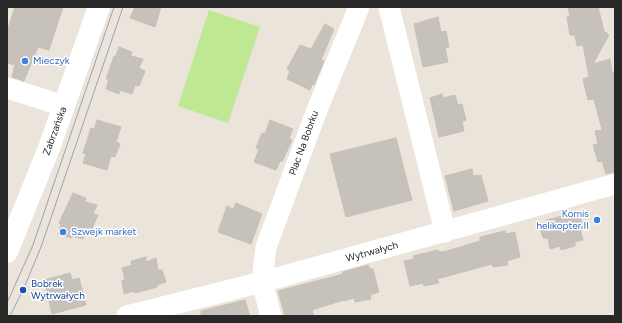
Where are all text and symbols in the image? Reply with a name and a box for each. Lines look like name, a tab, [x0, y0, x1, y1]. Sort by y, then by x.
place label: Mieczyk	[33, 55, 70, 67]
marker: Mieczyk	[20, 56, 30, 66]
street label: Zabrzańska	[41, 105, 69, 157]
street label: Plac Na Bobrku	[287, 109, 321, 177]
place label: Komis helikopter II	[537, 208, 589, 232]
marker: Komis helikopter II	[592, 215, 602, 225]
place label: Szwejk market	[71, 226, 136, 238]
marker: Szwejk market	[58, 227, 68, 237]
street label: Wytrwałych	[344, 239, 400, 265]
place label: Bobrek Wytrwałych	[31, 278, 85, 302]
marker: Bobrek Wytrwałych	[18, 285, 28, 295]

